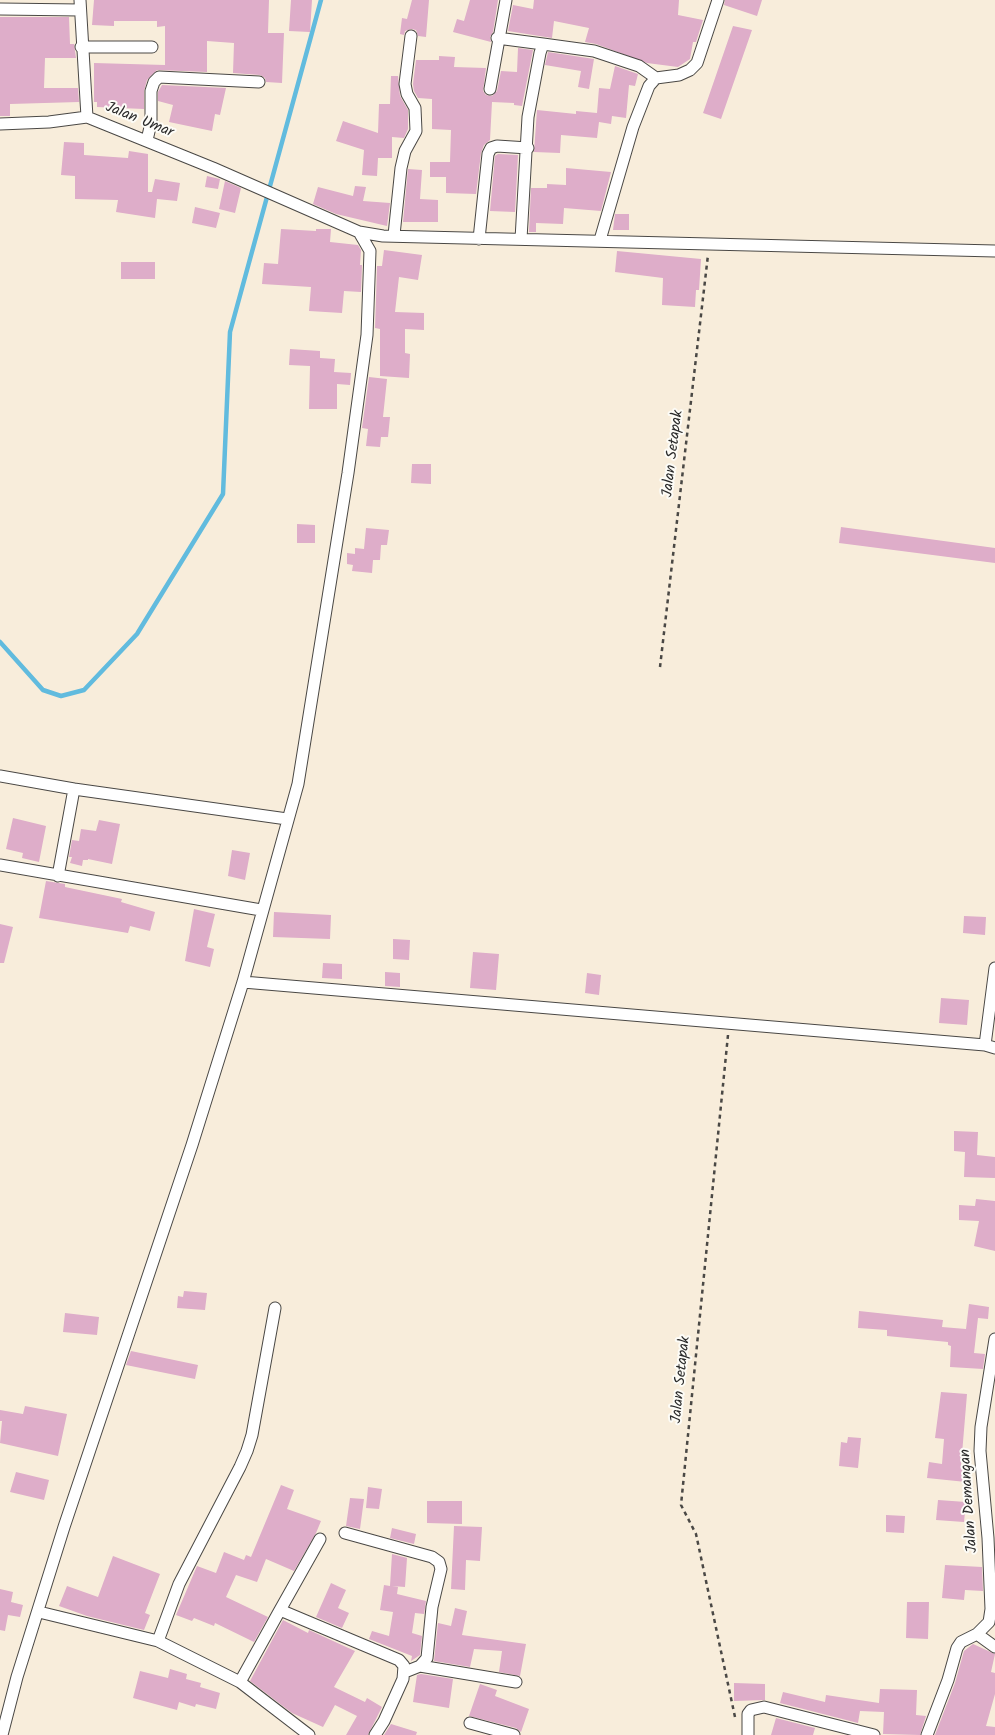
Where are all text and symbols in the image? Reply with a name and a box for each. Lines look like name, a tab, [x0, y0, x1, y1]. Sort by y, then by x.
street label: Jalan Umar	[102, 99, 176, 143]
street label: Jalan Setapak	[660, 409, 688, 499]
street label: Jalan Setapak	[668, 1336, 696, 1424]
street label: Jalan Demangan	[957, 1448, 983, 1554]

